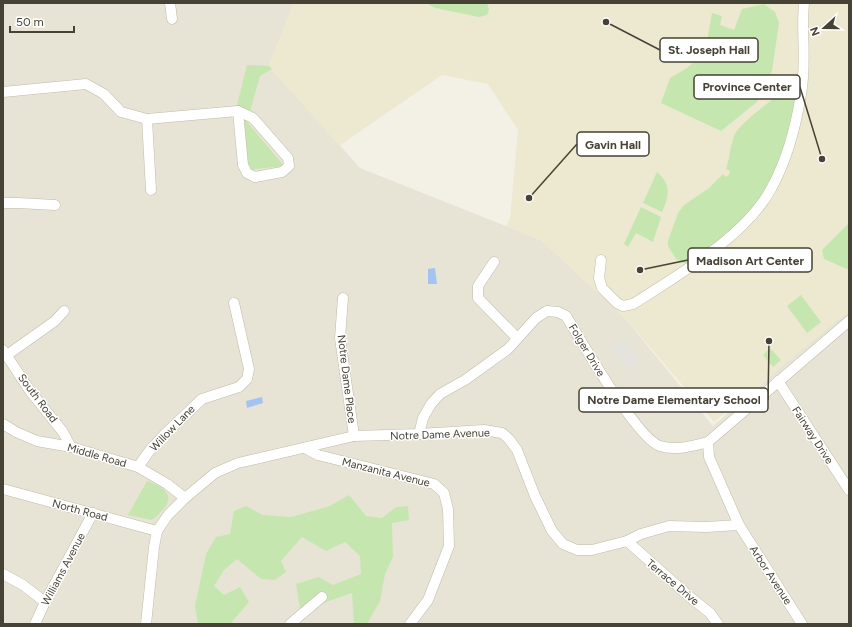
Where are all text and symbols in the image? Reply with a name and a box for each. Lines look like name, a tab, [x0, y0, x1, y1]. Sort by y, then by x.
scale bar	[10, 8, 74, 34]
north arrow	[804, 8, 844, 48]
text: 50 m	[16, 15, 44, 29]
text: N	[808, 25, 823, 38]
callout: St. Joseph Hall	[660, 38, 758, 62]
text: St. Joseph Hall	[668, 43, 750, 57]
callout: Province Center	[694, 75, 800, 99]
text: Province Center	[702, 80, 792, 94]
callout: Gavin Hall	[577, 132, 649, 156]
text: Gavin Hall	[585, 138, 641, 152]
callout: Madison Art Center	[688, 248, 812, 272]
text: Madison Art Center	[696, 254, 804, 268]
street label: Folger Drive	[566, 322, 607, 379]
street label: Notre Dame Place	[335, 334, 358, 424]
street label: South Road	[15, 371, 60, 425]
callout: Notre Dame Elementary School	[579, 388, 768, 412]
text: Notre Dame Elementary School	[587, 393, 761, 407]
street label: Willow Lane	[147, 403, 198, 454]
street label: Fairway Drive	[789, 404, 836, 466]
street label: Notre Dame Avenue	[390, 426, 490, 443]
street label: Middle Road	[66, 441, 128, 470]
street label: Manzanita Avenue	[340, 455, 431, 490]
street label: North Road	[51, 497, 109, 524]
street label: Williams Avenue	[39, 531, 88, 608]
street label: Arbor Avenue	[747, 543, 794, 607]
street label: Terrace Drive	[644, 557, 702, 608]

